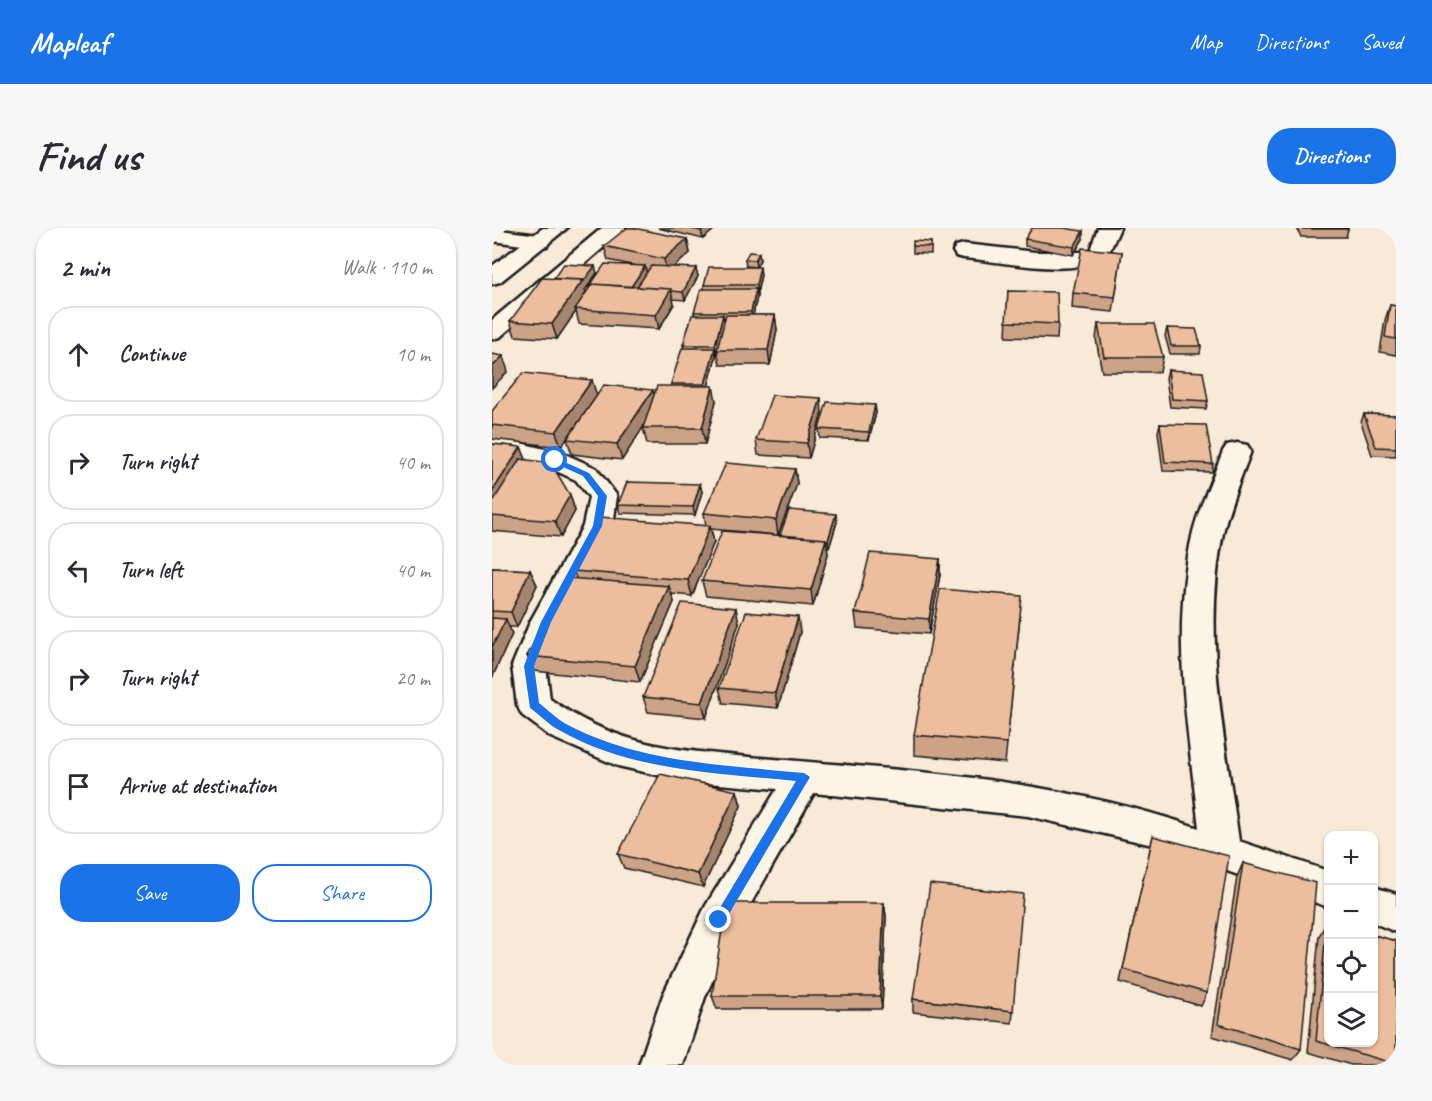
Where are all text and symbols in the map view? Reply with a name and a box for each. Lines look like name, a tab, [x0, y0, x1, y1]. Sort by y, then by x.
text: Mapleaf	[30, 25, 108, 60]
text: Map	[1190, 29, 1222, 55]
text: Directions	[1255, 29, 1328, 55]
text: Saved	[1361, 29, 1402, 55]
button: Directions	[1267, 128, 1396, 184]
text: Find us	[36, 130, 141, 183]
text: 2 min	[60, 251, 110, 284]
text: Walk · 110 m	[342, 255, 432, 280]
icon: ahead	[62, 338, 95, 371]
text: Continue	[119, 340, 185, 368]
text: 10 m	[396, 342, 430, 367]
icon: right	[62, 446, 95, 479]
route start	[541, 446, 567, 472]
text: Turn right	[119, 448, 196, 476]
text: 40 m	[396, 450, 430, 475]
icon: left	[62, 554, 95, 587]
text: Turn left	[119, 556, 183, 584]
text: 40 m	[396, 558, 430, 583]
icon: right	[62, 662, 95, 695]
text: Turn right	[119, 664, 196, 692]
text: 20 m	[396, 666, 430, 691]
icon: arrive	[62, 770, 95, 803]
text: Arrive at destination	[119, 772, 276, 800]
map controls	[1324, 831, 1378, 1047]
button: +	[1324, 831, 1378, 885]
button: Save	[60, 864, 240, 922]
button: Share	[252, 864, 432, 922]
button: −	[1324, 885, 1378, 939]
route end	[705, 906, 731, 932]
button: locate	[1324, 939, 1378, 993]
button: layers	[1324, 993, 1378, 1047]

